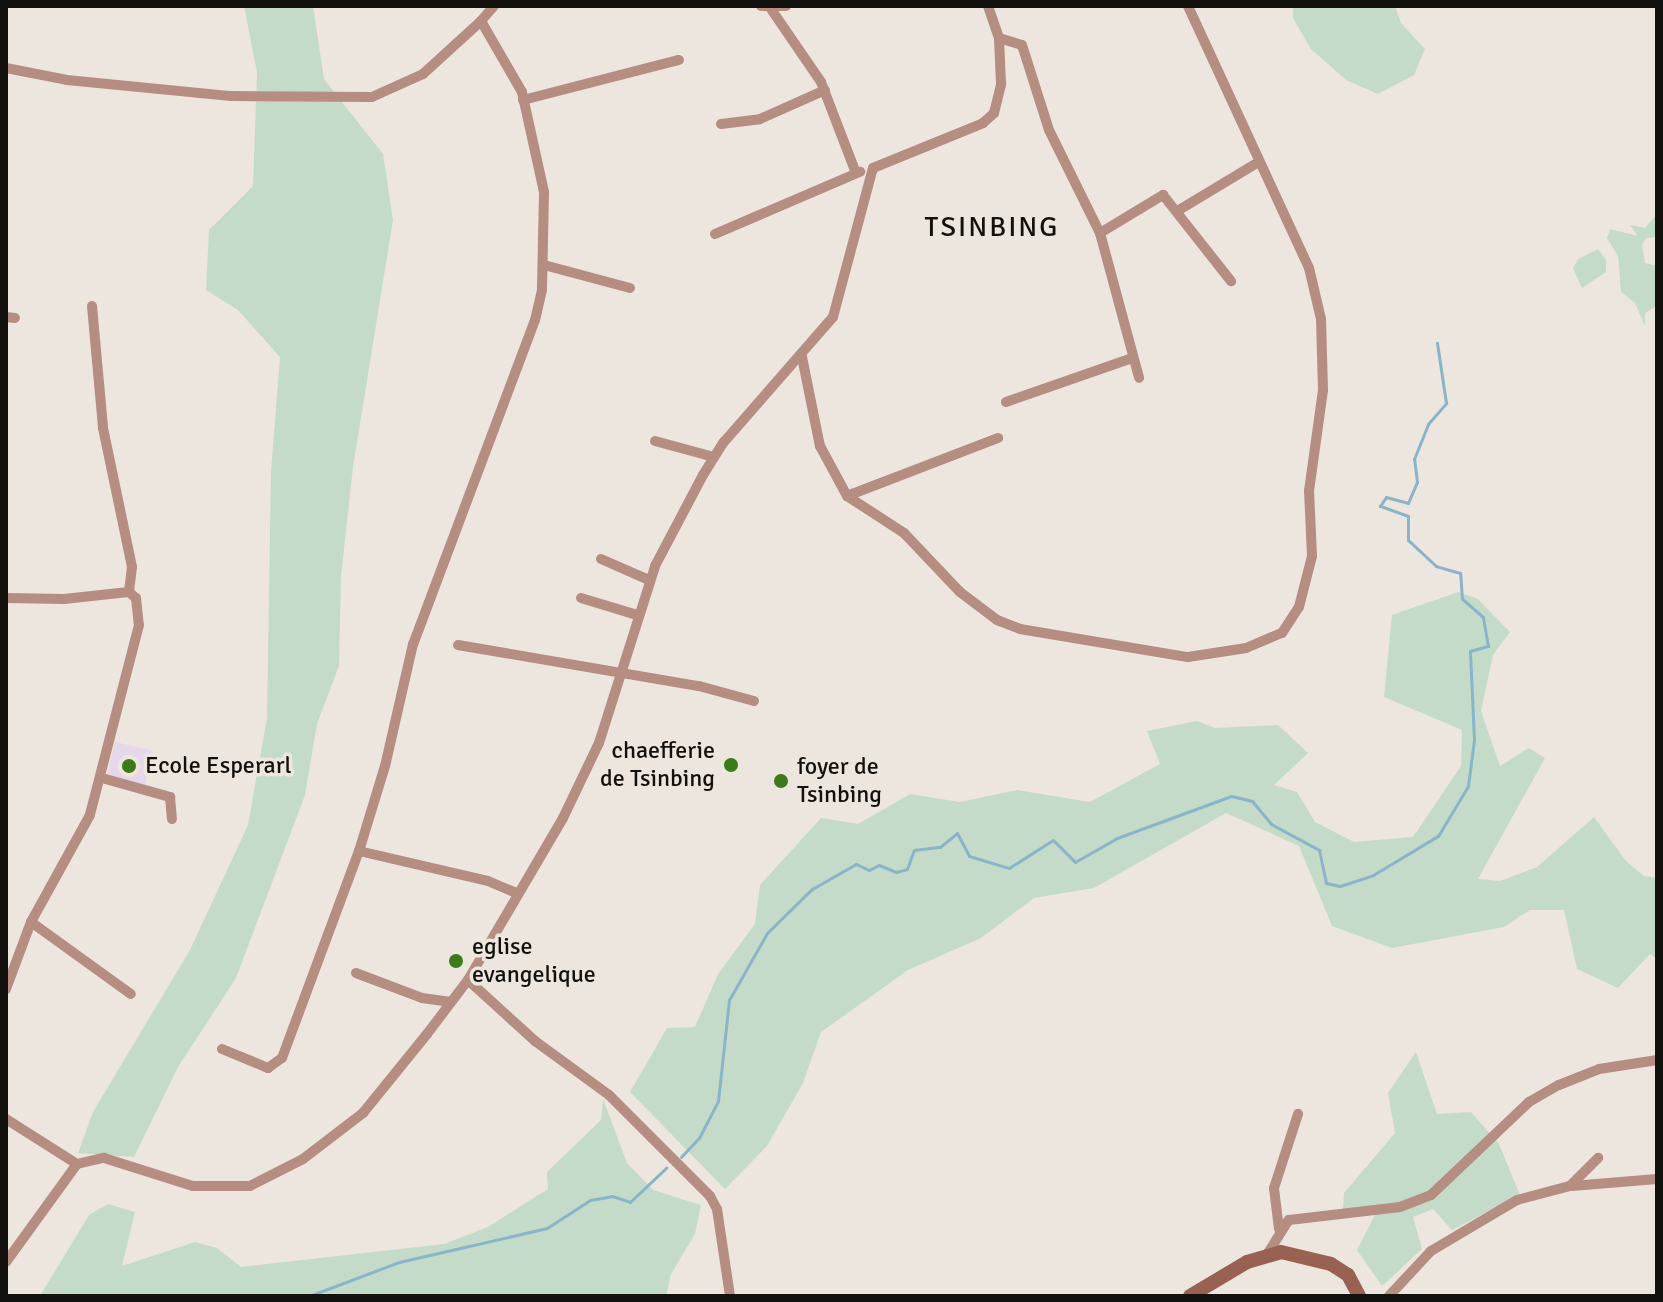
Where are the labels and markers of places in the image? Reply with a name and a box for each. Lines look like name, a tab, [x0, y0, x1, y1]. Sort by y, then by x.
place label: chaefferie de Tsinbing	[600, 737, 715, 793]
place label: Ecole Esperarl	[145, 752, 292, 780]
place label: foyer de Tsinbing	[797, 753, 882, 809]
marker: chaefferie de Tsinbing	[722, 756, 740, 774]
marker: Ecole Esperarl	[120, 757, 138, 775]
marker: foyer de Tsinbing	[772, 772, 790, 790]
place label: eglise evangelique	[472, 933, 596, 989]
marker: eglise evangelique	[447, 952, 465, 970]

